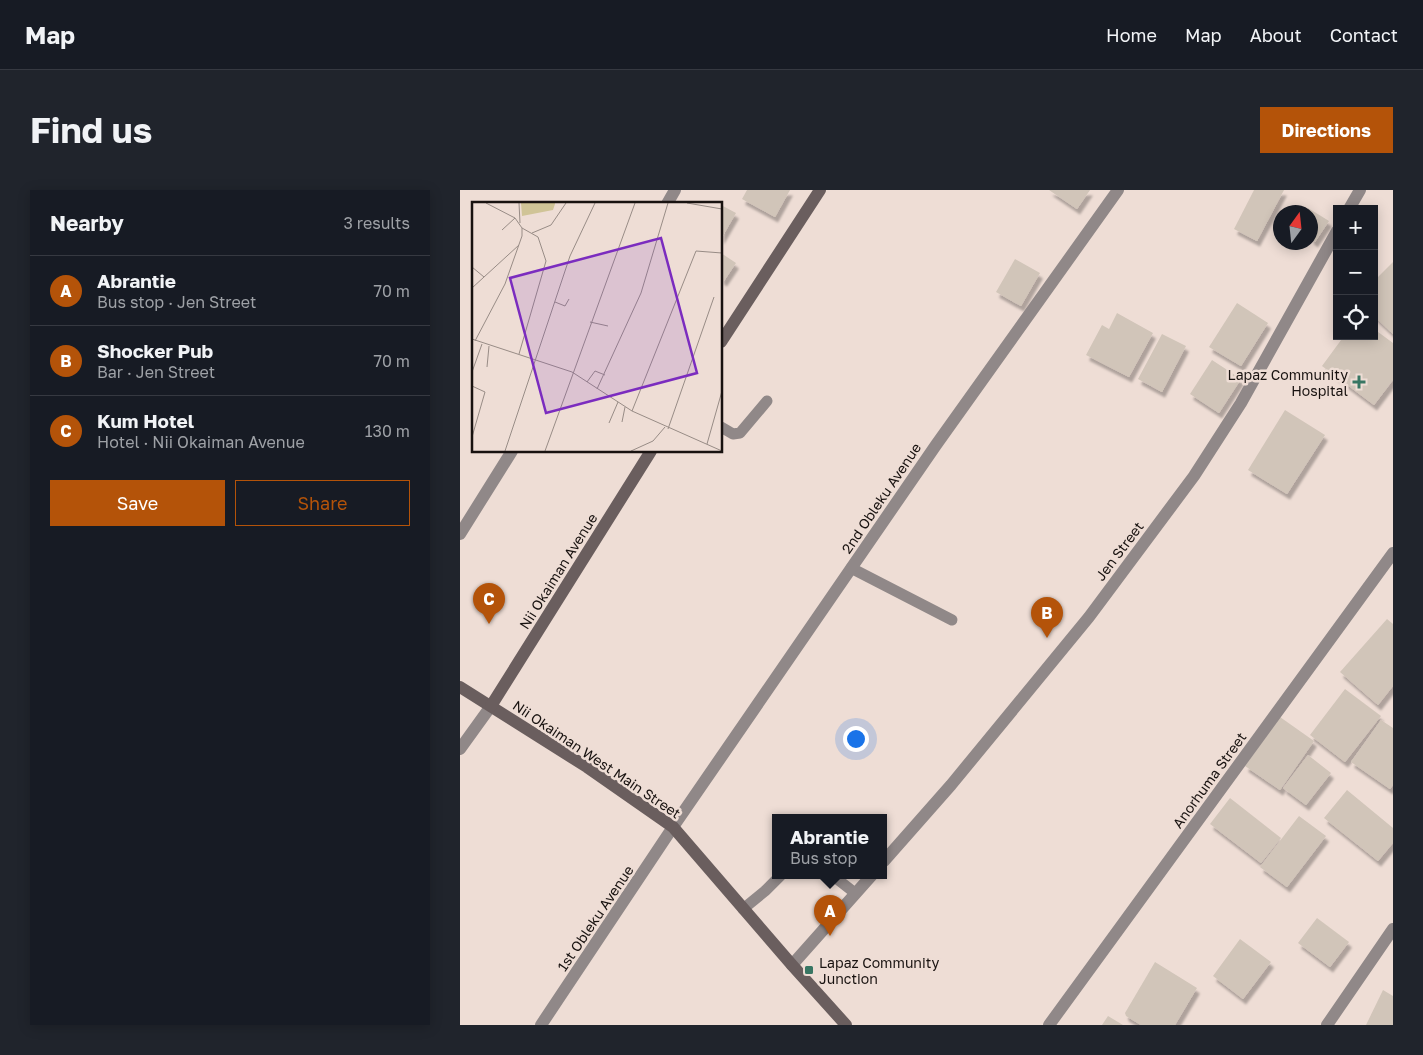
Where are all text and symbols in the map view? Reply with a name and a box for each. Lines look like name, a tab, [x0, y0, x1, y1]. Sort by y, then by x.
text: Map	[25, 20, 75, 49]
text: Home	[1106, 24, 1157, 46]
text: Map	[1185, 24, 1222, 46]
text: About	[1250, 24, 1302, 46]
text: Contact	[1330, 24, 1398, 46]
button: Directions	[1260, 107, 1393, 153]
text: Find us	[30, 109, 152, 151]
inset map	[472, 202, 722, 452]
north arrow	[1273, 205, 1318, 250]
map controls	[1333, 205, 1378, 340]
button: +	[1333, 205, 1378, 250]
text: Nearby	[50, 210, 124, 236]
text: 3 results	[343, 213, 410, 233]
button: −	[1333, 250, 1378, 295]
text: Abrantie	[97, 269, 176, 292]
text: A	[60, 281, 72, 301]
text: 70 m	[373, 281, 410, 301]
text: Bus stop · Jen Street	[97, 292, 256, 312]
button: locate	[1333, 295, 1378, 340]
text: Shocker Pub	[97, 339, 213, 362]
text: B	[60, 351, 72, 371]
text: 70 m	[373, 351, 410, 371]
text: Bar · Jen Street	[97, 362, 215, 382]
place label: Lapaz Community Hospital	[1228, 366, 1348, 399]
marker: Lapaz Community Hospital	[1352, 375, 1366, 389]
text: Kum Hotel	[97, 409, 194, 432]
text: C	[60, 421, 72, 441]
text: 130 m	[365, 421, 410, 441]
text: Hotel · Nii Okaiman Avenue	[97, 432, 305, 452]
street label: 2nd Obleku Avenue	[838, 440, 924, 556]
button: Save	[50, 480, 225, 526]
button: Share	[235, 480, 410, 526]
street label: Nii Okaiman Avenue	[515, 510, 601, 632]
street label: Jen Street	[1091, 518, 1147, 584]
pin: C	[473, 583, 505, 624]
pin: B	[1031, 597, 1063, 638]
street label: Nii Okaiman West Main Street	[510, 696, 684, 822]
your location	[843, 726, 869, 752]
street label: Anorhuma Street	[1169, 729, 1249, 831]
popup	[772, 814, 887, 879]
text: Abrantie	[790, 825, 869, 848]
text: Bus stop	[790, 848, 857, 868]
street label: 1st Obleku Avenue	[553, 862, 637, 974]
pin: A	[814, 895, 846, 936]
place label: Lapaz Community Junction	[819, 954, 940, 987]
marker: Lapaz Community Junction	[803, 964, 815, 976]

